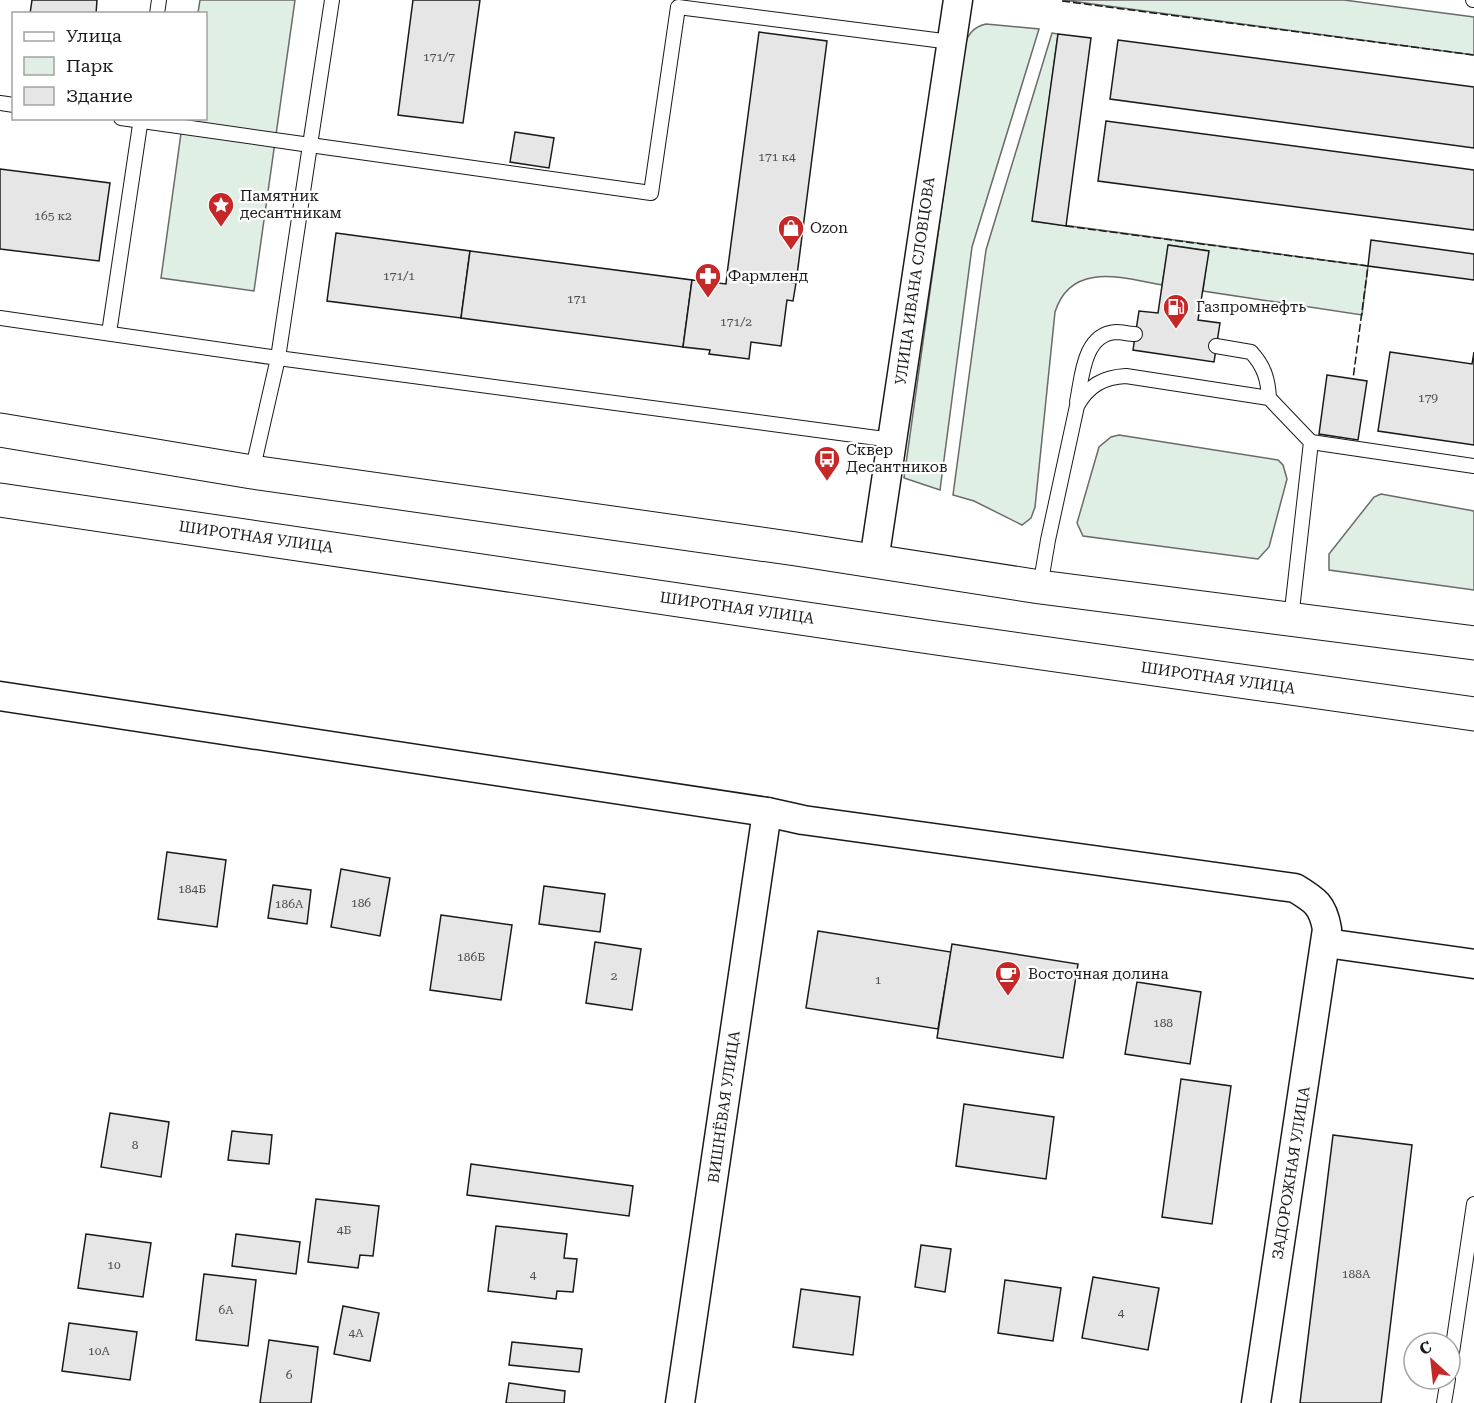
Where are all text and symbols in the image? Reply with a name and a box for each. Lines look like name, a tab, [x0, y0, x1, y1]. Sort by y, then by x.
legend	[12, 12, 207, 120]
text: Улица	[66, 25, 122, 46]
house number: 171/7	[423, 50, 455, 64]
text: Парк	[66, 55, 114, 76]
text: Здание	[66, 85, 133, 106]
house number: 171 к4	[758, 150, 796, 164]
street label: УЛИЦА ИВАНА СЛОВЦОВА	[891, 175, 939, 386]
place label: Памятник десантникам	[240, 187, 342, 222]
place icon: Памятник десантникам	[206, 190, 236, 228]
house number: 165 к2	[34, 209, 72, 223]
shop icon: Ozon	[776, 213, 806, 251]
place label: Ozon	[810, 219, 848, 237]
pharmacy icon: Фармленд	[693, 261, 723, 299]
place label: Фармленд	[728, 267, 809, 285]
house number: 171/1	[383, 269, 415, 283]
house number: 171	[567, 292, 587, 306]
fuel station icon: Газпромнефть	[1161, 292, 1191, 330]
place label: Газпромнефть	[1196, 298, 1306, 316]
house number: 171/2	[720, 315, 752, 329]
house number: 179	[1418, 391, 1438, 405]
place label: Сквер Десантников	[846, 441, 948, 476]
bus stop icon: Сквер Десантников	[812, 444, 842, 482]
street label: ШИРОТНАЯ УЛИЦА	[178, 517, 335, 557]
street label: ШИРОТНАЯ УЛИЦА	[659, 588, 816, 628]
street label: ШИРОТНАЯ УЛИЦА	[1140, 658, 1297, 698]
house number: 184Б	[178, 882, 206, 896]
house number: 186	[351, 896, 371, 910]
house number: 186А	[275, 897, 304, 911]
house number: 186Б	[457, 950, 485, 964]
cafe icon: Восточная долина	[993, 959, 1023, 997]
place label: Восточная долина	[1028, 965, 1169, 983]
house number: 2	[611, 969, 618, 983]
house number: 1	[875, 973, 882, 987]
house number: 188	[1153, 1016, 1173, 1030]
street label: ВИШНЁВАЯ УЛИЦА	[704, 1029, 744, 1184]
street label: ЗАДОРОЖНАЯ УЛИЦА	[1268, 1085, 1314, 1261]
house number: 8	[132, 1138, 139, 1152]
house number: 4Б	[337, 1223, 352, 1237]
house number: 10	[107, 1258, 121, 1272]
house number: 188А	[1342, 1267, 1371, 1281]
house number: 4	[530, 1268, 537, 1282]
house number: 6А	[218, 1303, 234, 1317]
house number: 4	[1118, 1306, 1125, 1320]
house number: 4А	[348, 1326, 364, 1340]
north arrow	[1402, 1331, 1462, 1391]
text: С	[1416, 1337, 1435, 1359]
house number: 10А	[88, 1344, 111, 1358]
house number: 6	[286, 1368, 293, 1382]

